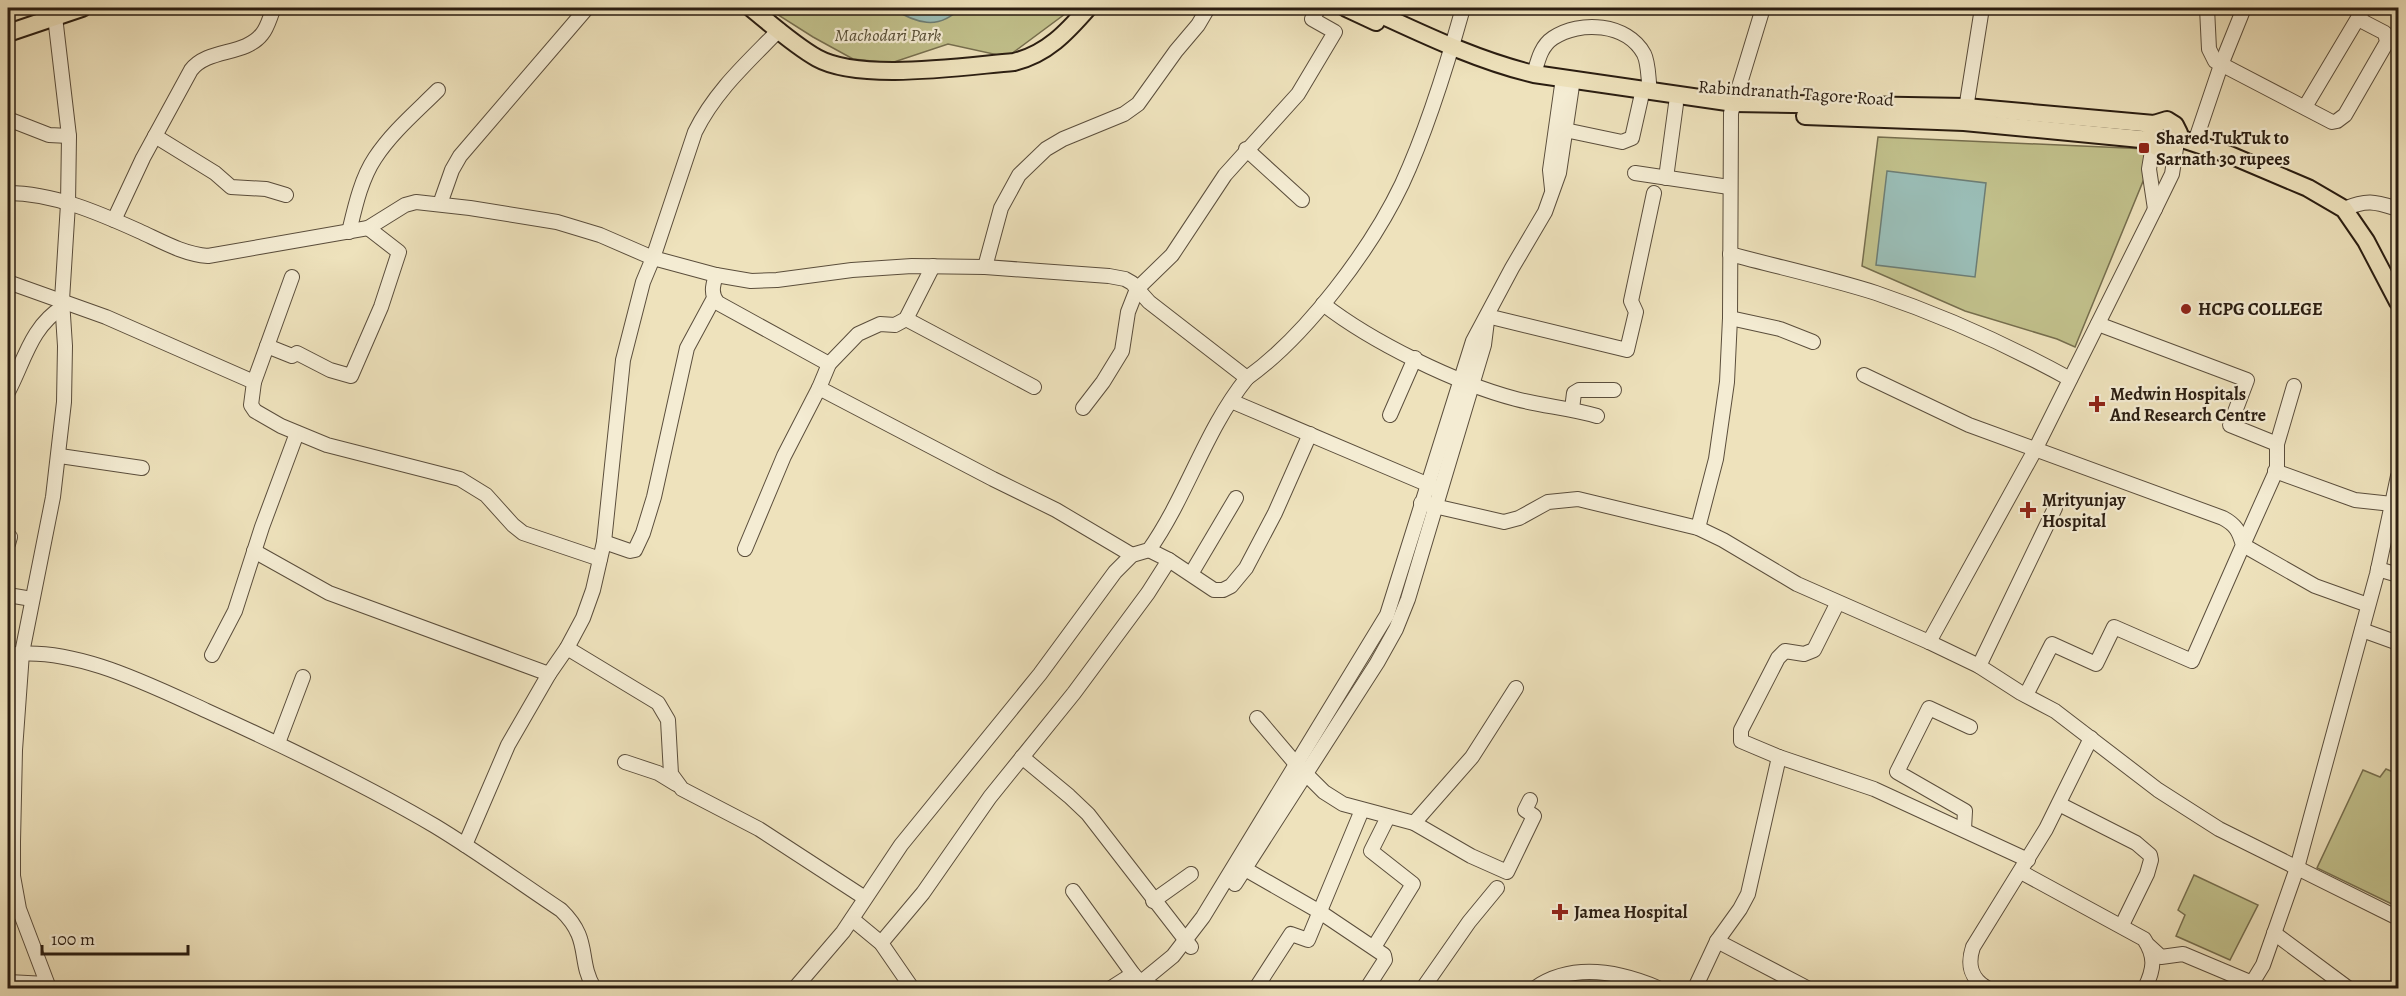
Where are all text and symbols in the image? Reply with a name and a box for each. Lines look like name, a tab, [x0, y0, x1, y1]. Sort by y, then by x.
park label: Machodari Park	[835, 23, 941, 47]
street label: Rabindranath Tagore Road	[1697, 74, 1895, 112]
place label: Shared TukTuk to Sarnath 30 rupees	[2156, 126, 2290, 171]
marker: Shared TukTuk to Sarnath 30 rupees	[2137, 141, 2151, 155]
place label: HCPG COLLEGE	[2198, 297, 2323, 321]
marker: HCPG COLLEGE	[2179, 302, 2193, 316]
place label: Medwin Hospitals And Research Centre	[2109, 382, 2266, 427]
marker: Medwin Hospitals And Research Centre	[2088, 395, 2106, 413]
place label: Mrityunjay Hospital	[2042, 488, 2126, 533]
marker: Mrityunjay Hospital	[2019, 501, 2037, 519]
place label: Jamea Hospital	[1574, 900, 1688, 924]
marker: Jamea Hospital	[1551, 903, 1569, 921]
scale bar	[42, 918, 188, 956]
text: 100 m	[51, 927, 95, 951]

